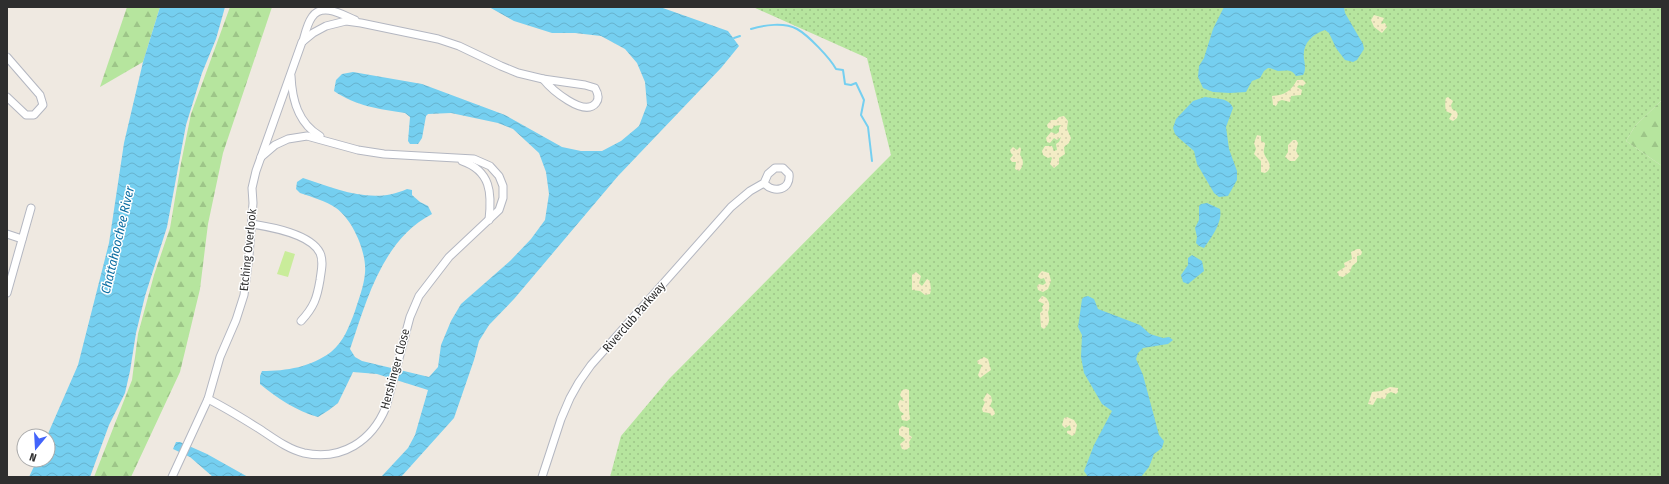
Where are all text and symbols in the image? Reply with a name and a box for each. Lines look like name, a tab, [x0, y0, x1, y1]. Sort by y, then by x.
water label: Chattahoochee River	[98, 185, 137, 295]
street label: Etching Overlook	[237, 208, 259, 292]
street label: Riverclub Parkway	[600, 279, 669, 355]
street label: Hershinger Close	[378, 327, 413, 411]
north arrow	[16, 428, 56, 468]
text: N	[28, 450, 38, 464]

